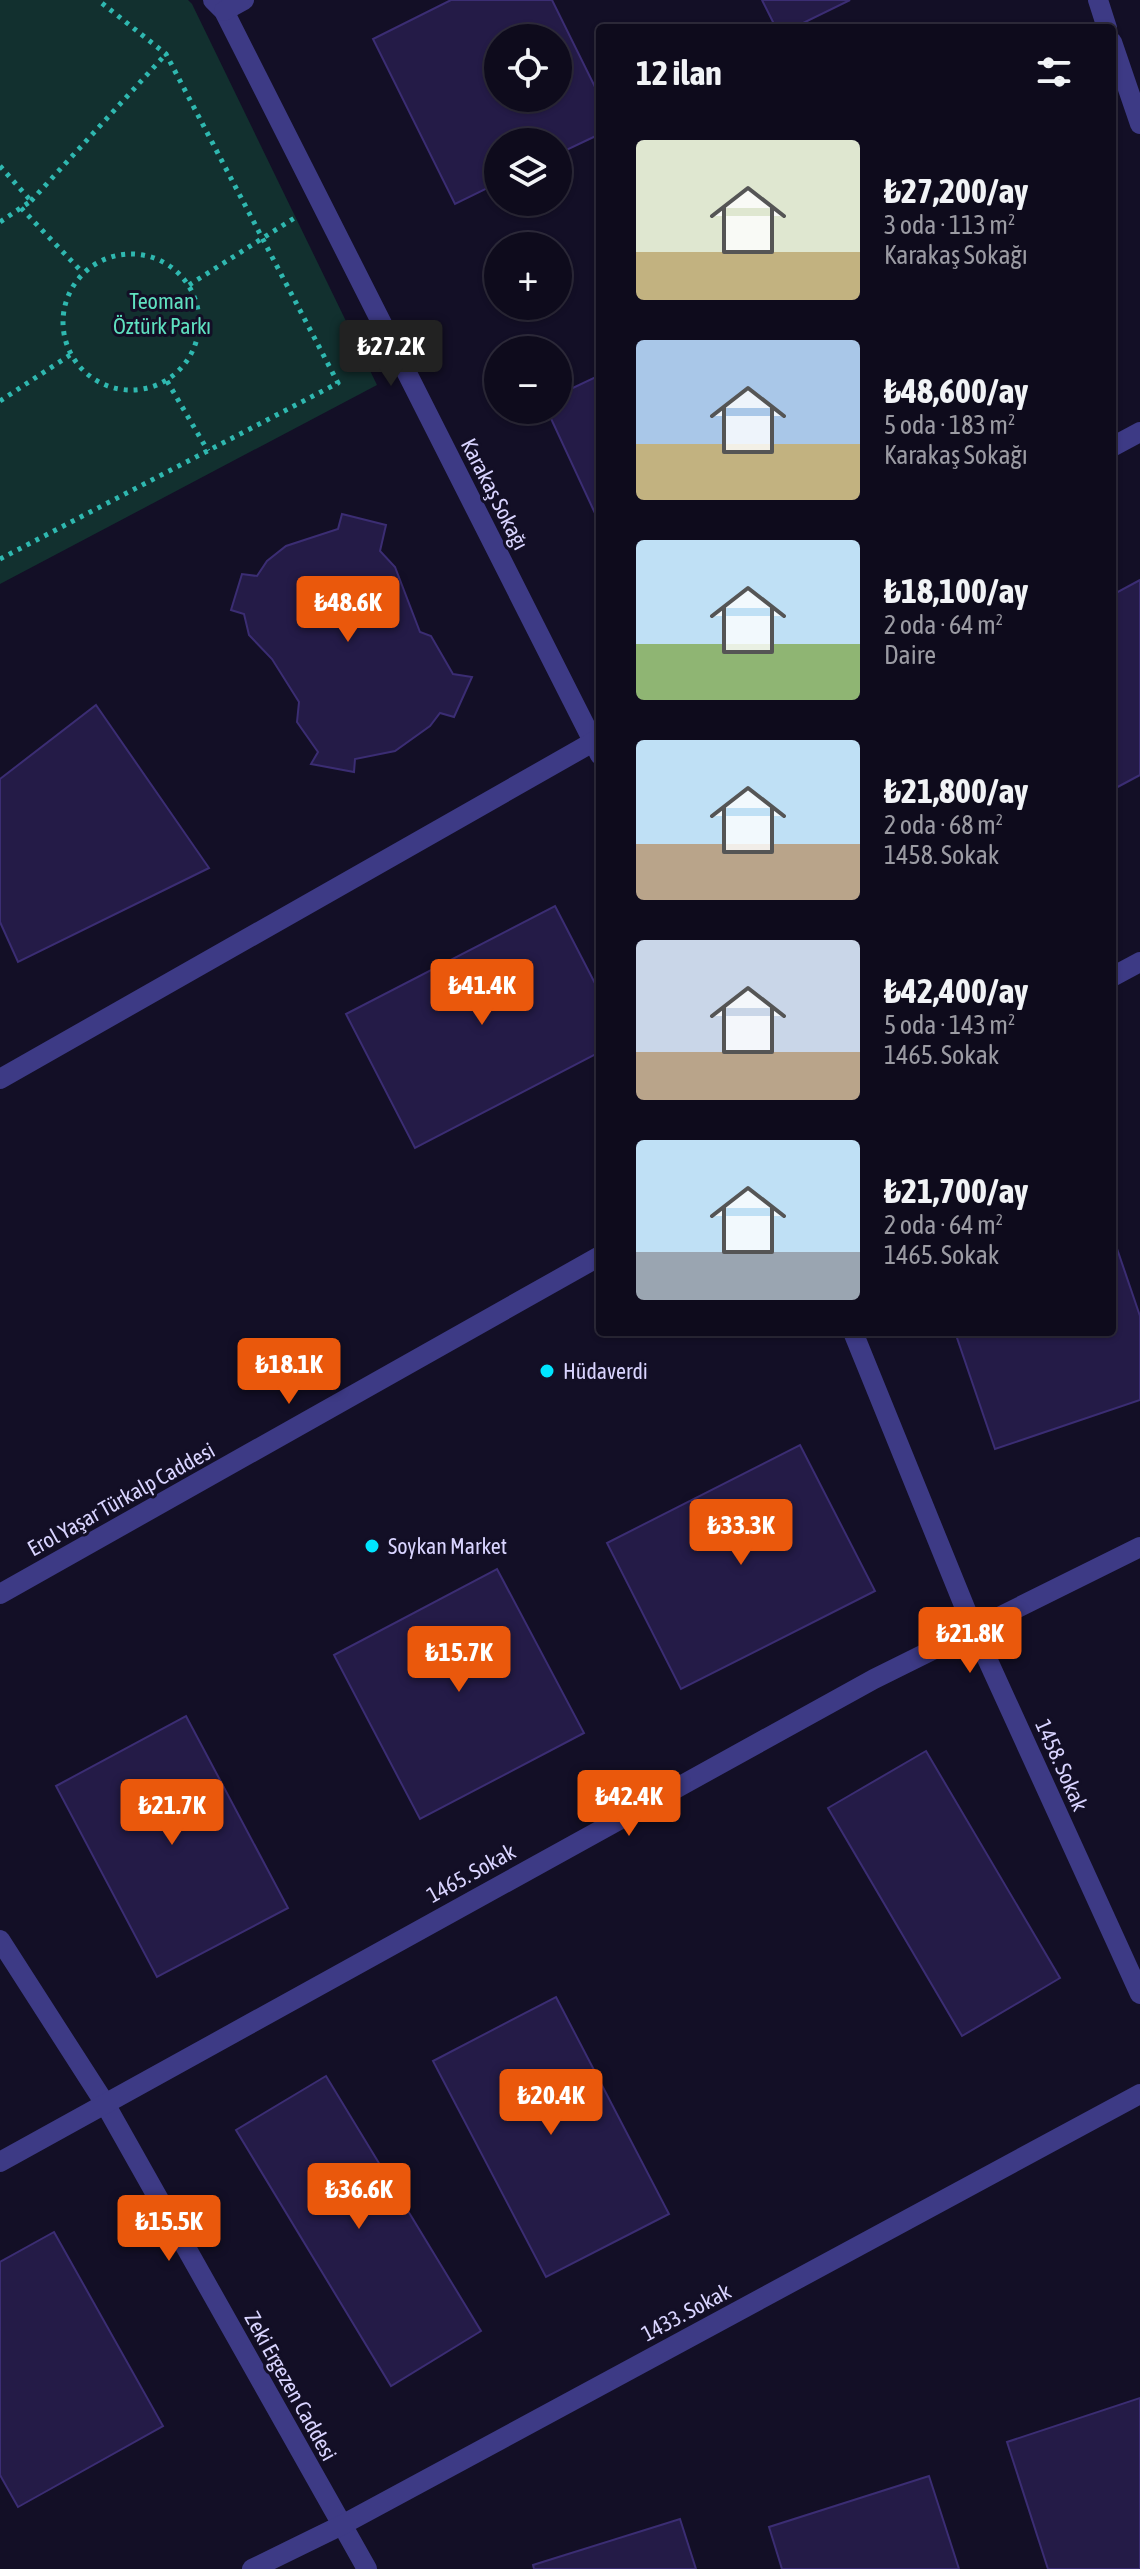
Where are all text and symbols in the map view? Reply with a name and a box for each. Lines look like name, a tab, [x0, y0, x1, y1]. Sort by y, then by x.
map controls	[484, 24, 572, 424]
button: locate	[484, 24, 572, 112]
icon: filters	[1032, 50, 1076, 94]
text: 12 ilan	[636, 53, 722, 92]
button: layers	[484, 128, 572, 216]
text: ₺27,200/ay	[884, 171, 1028, 210]
icon: home	[700, 172, 796, 268]
text: 3 oda · 113 m²	[884, 210, 1015, 240]
button: +	[484, 232, 572, 320]
text: Karakaş Sokağı	[884, 240, 1028, 270]
park label: Teoman Öztürk Parkı	[113, 288, 211, 339]
pin: ₺27.2K	[326, 320, 456, 388]
text: ₺27.2K	[357, 331, 425, 361]
button: −	[484, 336, 572, 424]
text: ₺48,600/ay	[884, 371, 1028, 410]
icon: home	[700, 372, 796, 468]
text: 5 oda · 183 m²	[884, 410, 1015, 440]
street label: Karakaş Sokağı	[456, 434, 534, 554]
text: Karakaş Sokağı	[884, 440, 1028, 470]
text: ₺18,100/ay	[884, 571, 1028, 610]
icon: home	[700, 572, 796, 668]
pin: ₺48.6K	[283, 576, 413, 644]
text: ₺48.6K	[314, 587, 382, 617]
text: 2 oda · 64 m²	[884, 610, 1003, 640]
text: Daire	[884, 640, 936, 670]
text: ₺21,800/ay	[884, 771, 1028, 810]
icon: home	[700, 772, 796, 868]
text: 2 oda · 68 m²	[884, 810, 1003, 840]
text: 1458. Sokak	[884, 840, 999, 870]
pin: ₺41.4K	[417, 959, 547, 1027]
text: ₺41.4K	[448, 970, 516, 1000]
text: ₺42,400/ay	[884, 971, 1028, 1010]
icon: home	[700, 972, 796, 1068]
text: 5 oda · 143 m²	[884, 1010, 1015, 1040]
text: 1465. Sokak	[884, 1040, 999, 1070]
text: ₺21,700/ay	[884, 1171, 1028, 1210]
icon: home	[700, 1172, 796, 1268]
text: 2 oda · 64 m²	[884, 1210, 1003, 1240]
text: 1465. Sokak	[884, 1240, 999, 1270]
pin: ₺18.1K	[224, 1338, 354, 1406]
text: ₺18.1K	[255, 1349, 323, 1379]
place label: Hüdaverdi	[563, 1358, 648, 1384]
marker: Hüdaverdi	[538, 1362, 556, 1380]
street label: Erol Yaşar Türkalp Caddesi	[23, 1437, 219, 1561]
pin: ₺33.3K	[676, 1499, 806, 1567]
text: ₺33.3K	[707, 1510, 775, 1540]
place label: Soykan Market	[388, 1533, 507, 1559]
marker: Soykan Market	[363, 1537, 381, 1555]
pin: ₺21.8K	[905, 1607, 1035, 1675]
text: ₺21.8K	[936, 1618, 1004, 1648]
pin: ₺15.7K	[394, 1626, 524, 1694]
text: ₺15.7K	[425, 1637, 493, 1667]
street label: 1458. Sokak	[1030, 1715, 1094, 1815]
pin: ₺42.4K	[564, 1770, 694, 1838]
pin: ₺21.7K	[107, 1779, 237, 1847]
text: ₺42.4K	[595, 1781, 663, 1811]
text: ₺21.7K	[138, 1790, 206, 1820]
street label: 1465. Sokak	[422, 1838, 520, 1908]
pin: ₺20.4K	[486, 2069, 616, 2137]
text: ₺20.4K	[517, 2080, 585, 2110]
pin: ₺36.6K	[294, 2163, 424, 2231]
text: ₺36.6K	[325, 2174, 393, 2204]
pin: ₺15.5K	[104, 2195, 234, 2263]
text: ₺15.5K	[135, 2206, 203, 2236]
street label: 1433. Sokak	[637, 2277, 735, 2346]
street label: Zeki Ergezen Caddesi	[239, 2307, 343, 2465]

